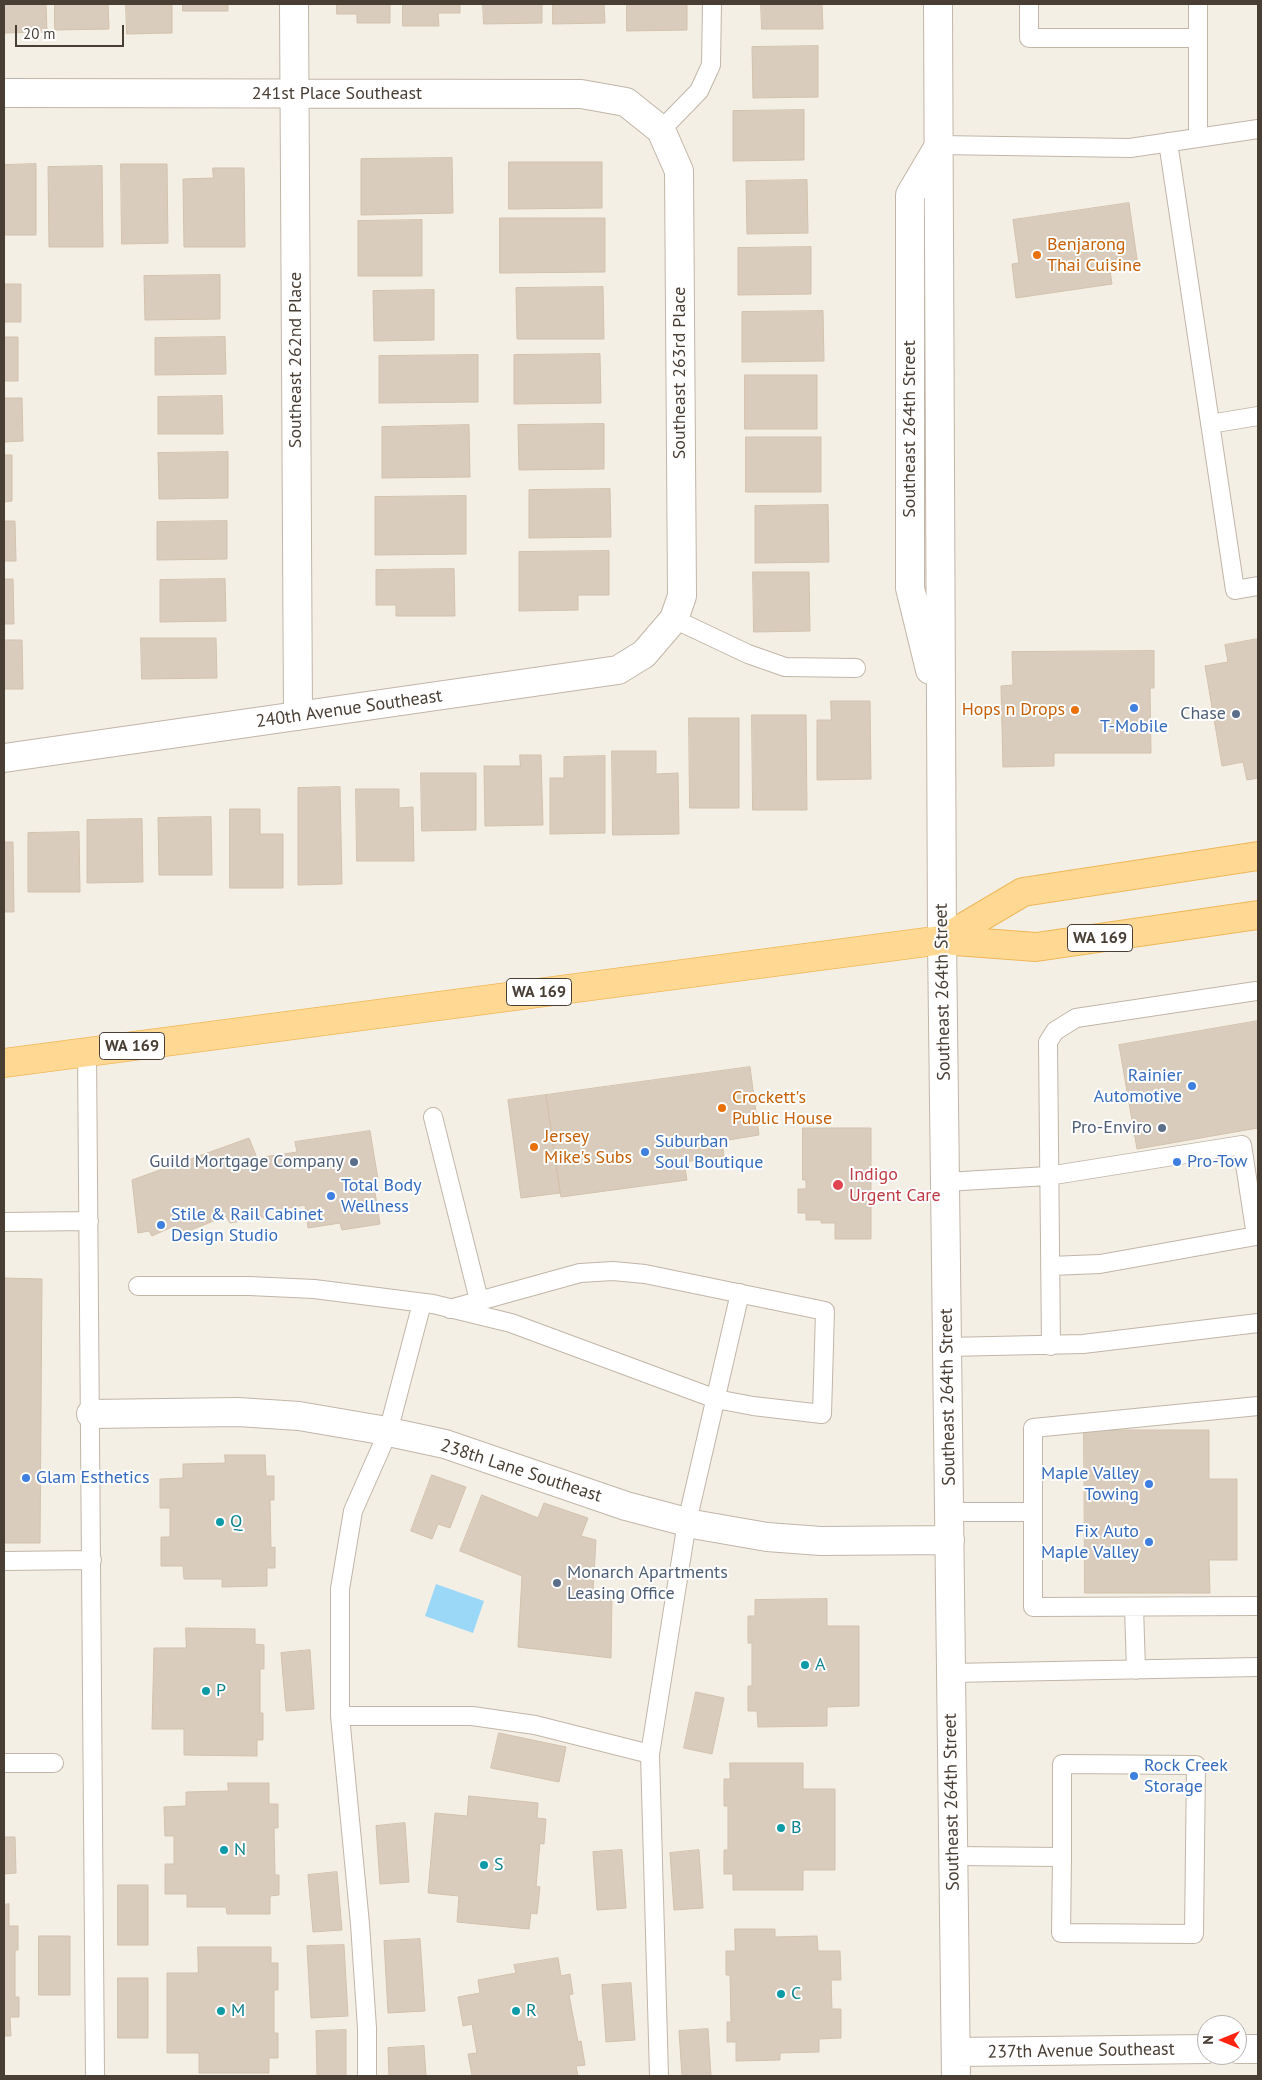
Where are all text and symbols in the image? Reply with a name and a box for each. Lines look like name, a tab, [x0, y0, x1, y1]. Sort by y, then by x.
scale bar	[18, 15, 126, 47]
text: 20 m	[23, 24, 56, 43]
street label: 241st Place Southeast	[252, 83, 422, 105]
place label: Benjarong Thai Cuisine	[1047, 234, 1141, 276]
marker: Benjarong Thai Cuisine	[1031, 249, 1043, 261]
street label: Southeast 262nd Place	[285, 272, 307, 448]
street label: Southeast 263rd Place	[669, 287, 691, 459]
street label: Southeast 264th Street	[899, 340, 921, 518]
street label: 240th Avenue Southeast	[255, 685, 443, 733]
place label: Hops n Drops	[962, 699, 1065, 721]
marker: T-Mobile	[1128, 702, 1140, 714]
place label: Chase	[1180, 703, 1226, 725]
marker: Hops n Drops	[1069, 704, 1081, 716]
marker: Chase	[1230, 708, 1242, 720]
place label: T-Mobile	[1100, 716, 1168, 738]
street label: Southeast 264th Street	[931, 903, 955, 1081]
road number: WA 169	[1068, 924, 1132, 951]
road number: WA 169	[506, 979, 572, 1006]
road number: WA 169	[100, 1032, 164, 1060]
place label: Rainier Automotive	[1093, 1065, 1182, 1108]
marker: Rainier Automotive	[1186, 1080, 1198, 1092]
place label: Crockett's Public House	[732, 1087, 832, 1130]
marker: Crockett's Public House	[716, 1102, 728, 1114]
place label: Pro-Enviro	[1072, 1117, 1152, 1139]
marker: Pro-Enviro	[1156, 1122, 1168, 1134]
place label: Jersey Mike's Subs	[544, 1126, 632, 1168]
place label: Suburban Soul Boutique	[655, 1131, 763, 1174]
marker: Jersey Mike's Subs	[528, 1141, 540, 1153]
marker: Suburban Soul Boutique	[639, 1146, 651, 1158]
place label: Guild Mortgage Company	[149, 1151, 344, 1173]
place label: Pro-Tow	[1187, 1151, 1248, 1173]
marker: Guild Mortgage Company	[348, 1156, 360, 1168]
marker: Pro-Tow	[1171, 1156, 1183, 1168]
place label: Indigo Urgent Care	[849, 1164, 941, 1206]
place label: Total Body Wellness	[341, 1175, 422, 1218]
marker: Indigo Urgent Care	[831, 1178, 845, 1192]
marker: Total Body Wellness	[325, 1190, 337, 1202]
place label: Stile & Rail Cabinet Design Studio	[171, 1204, 323, 1246]
marker: Stile & Rail Cabinet Design Studio	[155, 1219, 167, 1231]
street label: Southeast 264th Street	[936, 1308, 960, 1486]
street label: 238th Lane Southeast	[438, 1435, 604, 1507]
place label: Maple Valley Towing	[1041, 1463, 1139, 1506]
place label: Glam Esthetics	[36, 1467, 150, 1489]
marker: Glam Esthetics	[20, 1472, 32, 1484]
marker: Maple Valley Towing	[1143, 1478, 1155, 1490]
place label: Q	[230, 1511, 242, 1533]
marker: Q	[214, 1516, 226, 1528]
place label: Fix Auto Maple Valley	[1041, 1521, 1139, 1564]
marker: Fix Auto Maple Valley	[1143, 1536, 1155, 1548]
place label: Monarch Apartments Leasing Office	[567, 1562, 728, 1605]
marker: Monarch Apartments Leasing Office	[551, 1577, 563, 1589]
place label: A	[815, 1654, 826, 1676]
marker: A	[799, 1659, 811, 1671]
place label: P	[216, 1680, 226, 1702]
marker: P	[200, 1685, 212, 1697]
street label: Southeast 264th Street	[940, 1713, 964, 1891]
place label: Rock Creek Storage	[1144, 1755, 1228, 1798]
marker: Rock Creek Storage	[1128, 1770, 1140, 1782]
place label: B	[791, 1817, 802, 1839]
marker: B	[775, 1822, 787, 1834]
place label: N	[234, 1839, 246, 1861]
marker: N	[218, 1844, 230, 1856]
place label: S	[494, 1854, 504, 1876]
marker: S	[478, 1859, 490, 1871]
place label: C	[791, 1983, 801, 2005]
marker: C	[775, 1988, 787, 2000]
place label: M	[231, 2000, 245, 2022]
place label: R	[526, 2000, 537, 2022]
marker: M	[215, 2005, 227, 2017]
marker: R	[510, 2005, 522, 2017]
north arrow	[1197, 2015, 1247, 2065]
text: N	[1199, 2035, 1217, 2045]
street label: 237th Avenue Southeast	[987, 2039, 1175, 2063]

